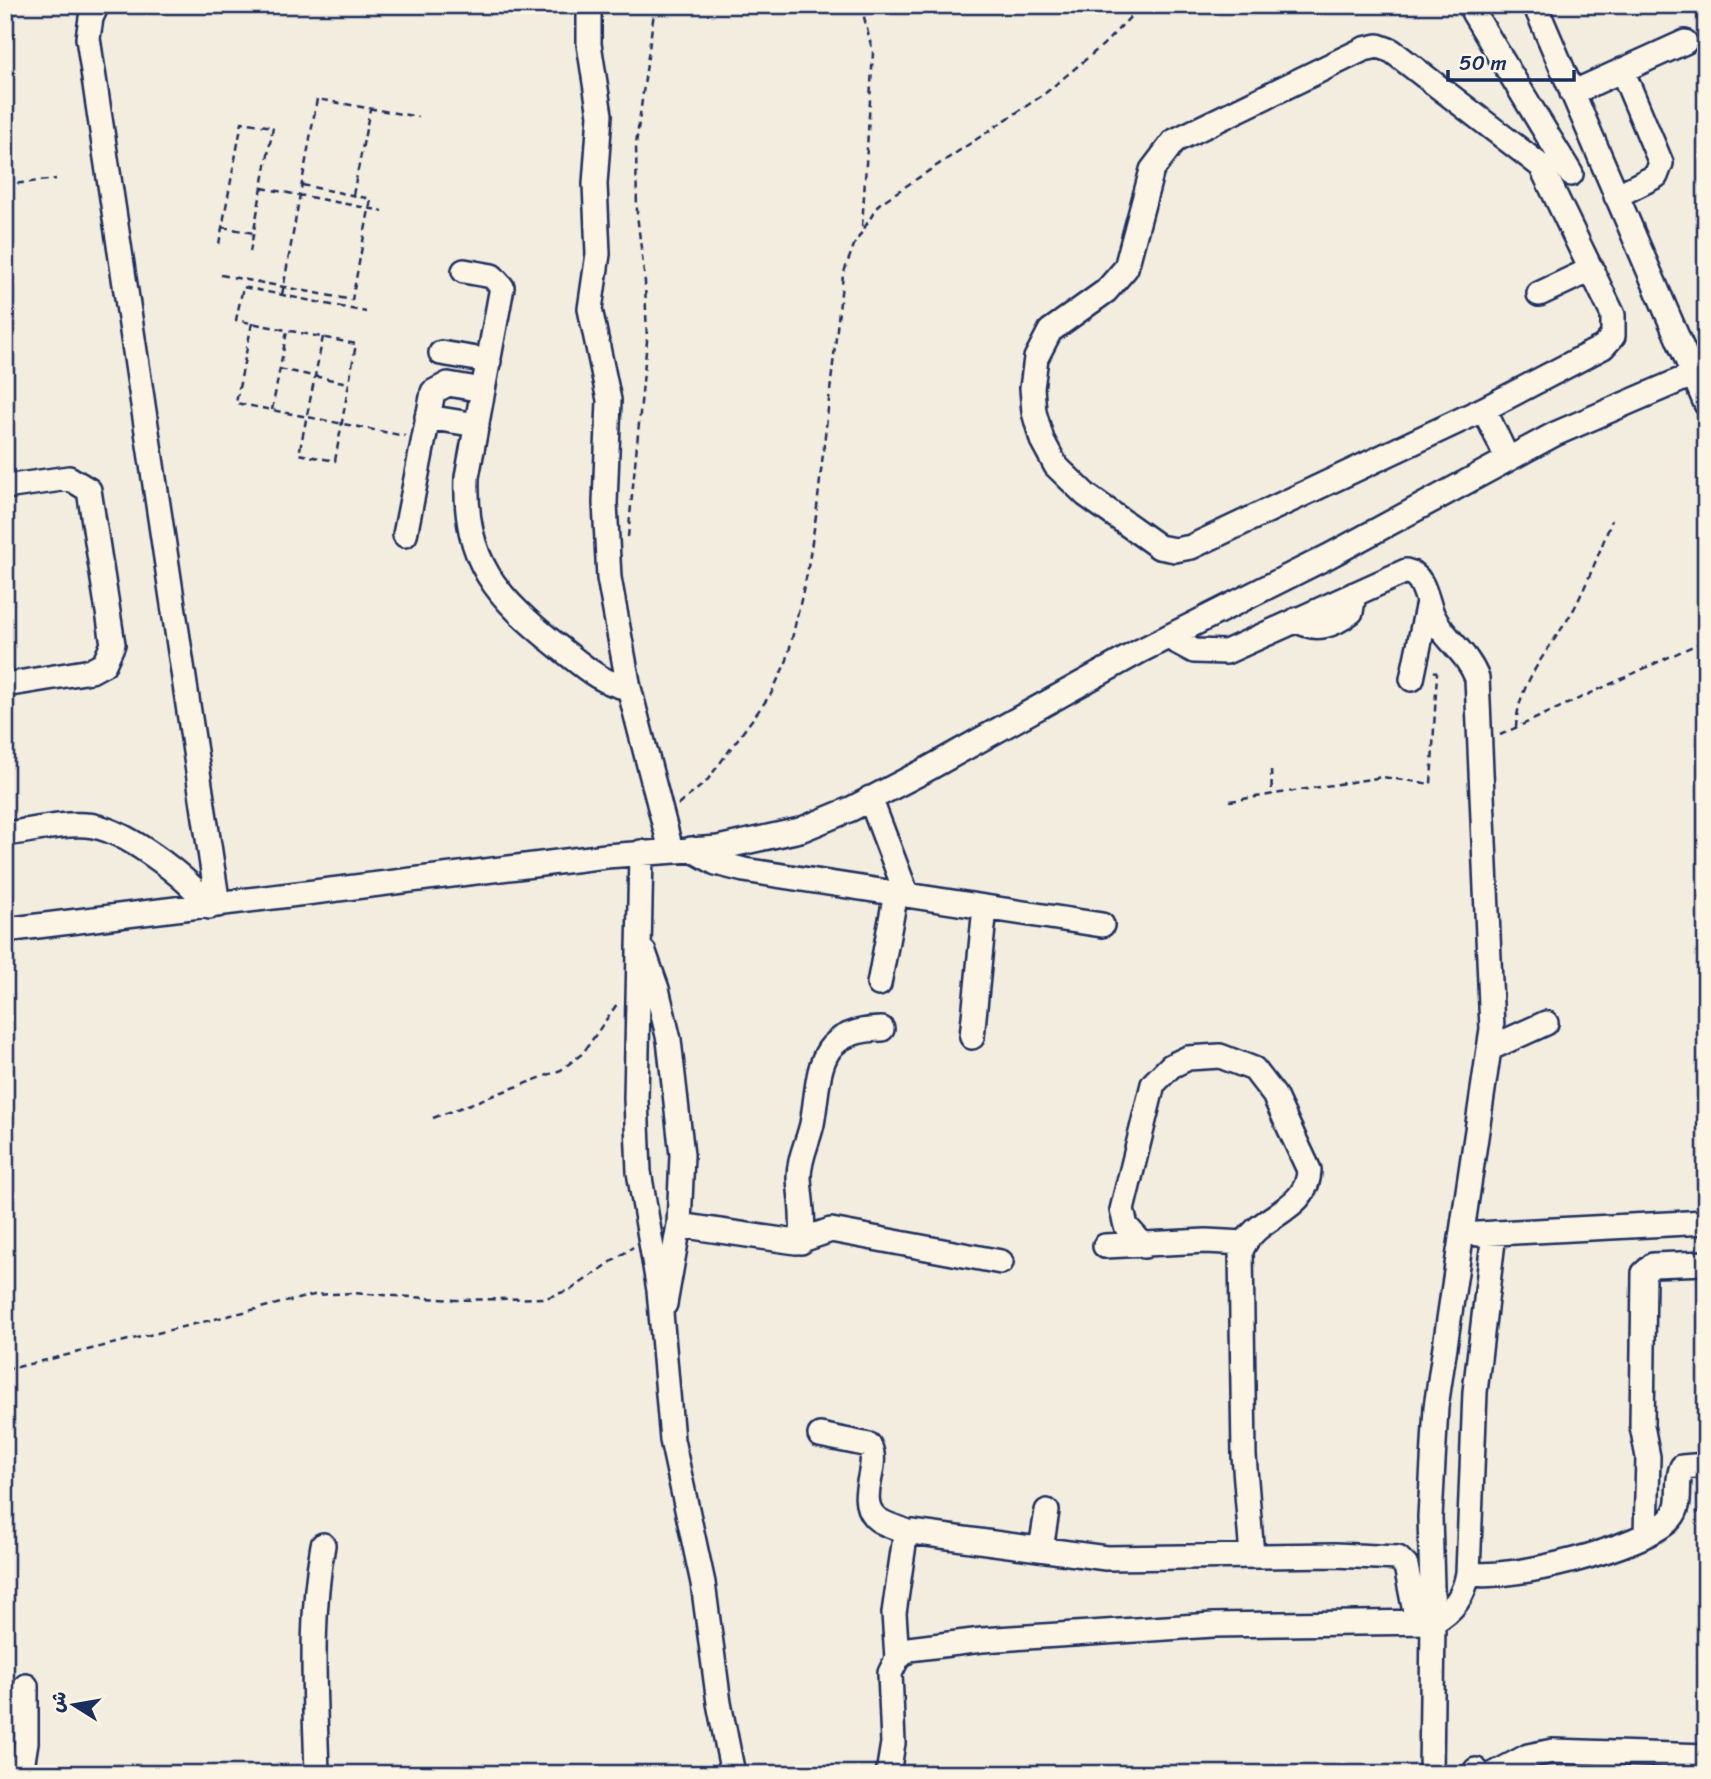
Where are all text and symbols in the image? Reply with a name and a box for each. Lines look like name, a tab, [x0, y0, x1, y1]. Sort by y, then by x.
scale bar	[1448, 38, 1574, 82]
text: 50 m	[1459, 44, 1507, 82]
north arrow	[38, 1670, 108, 1740]
text: ش	[40, 1688, 76, 1715]

